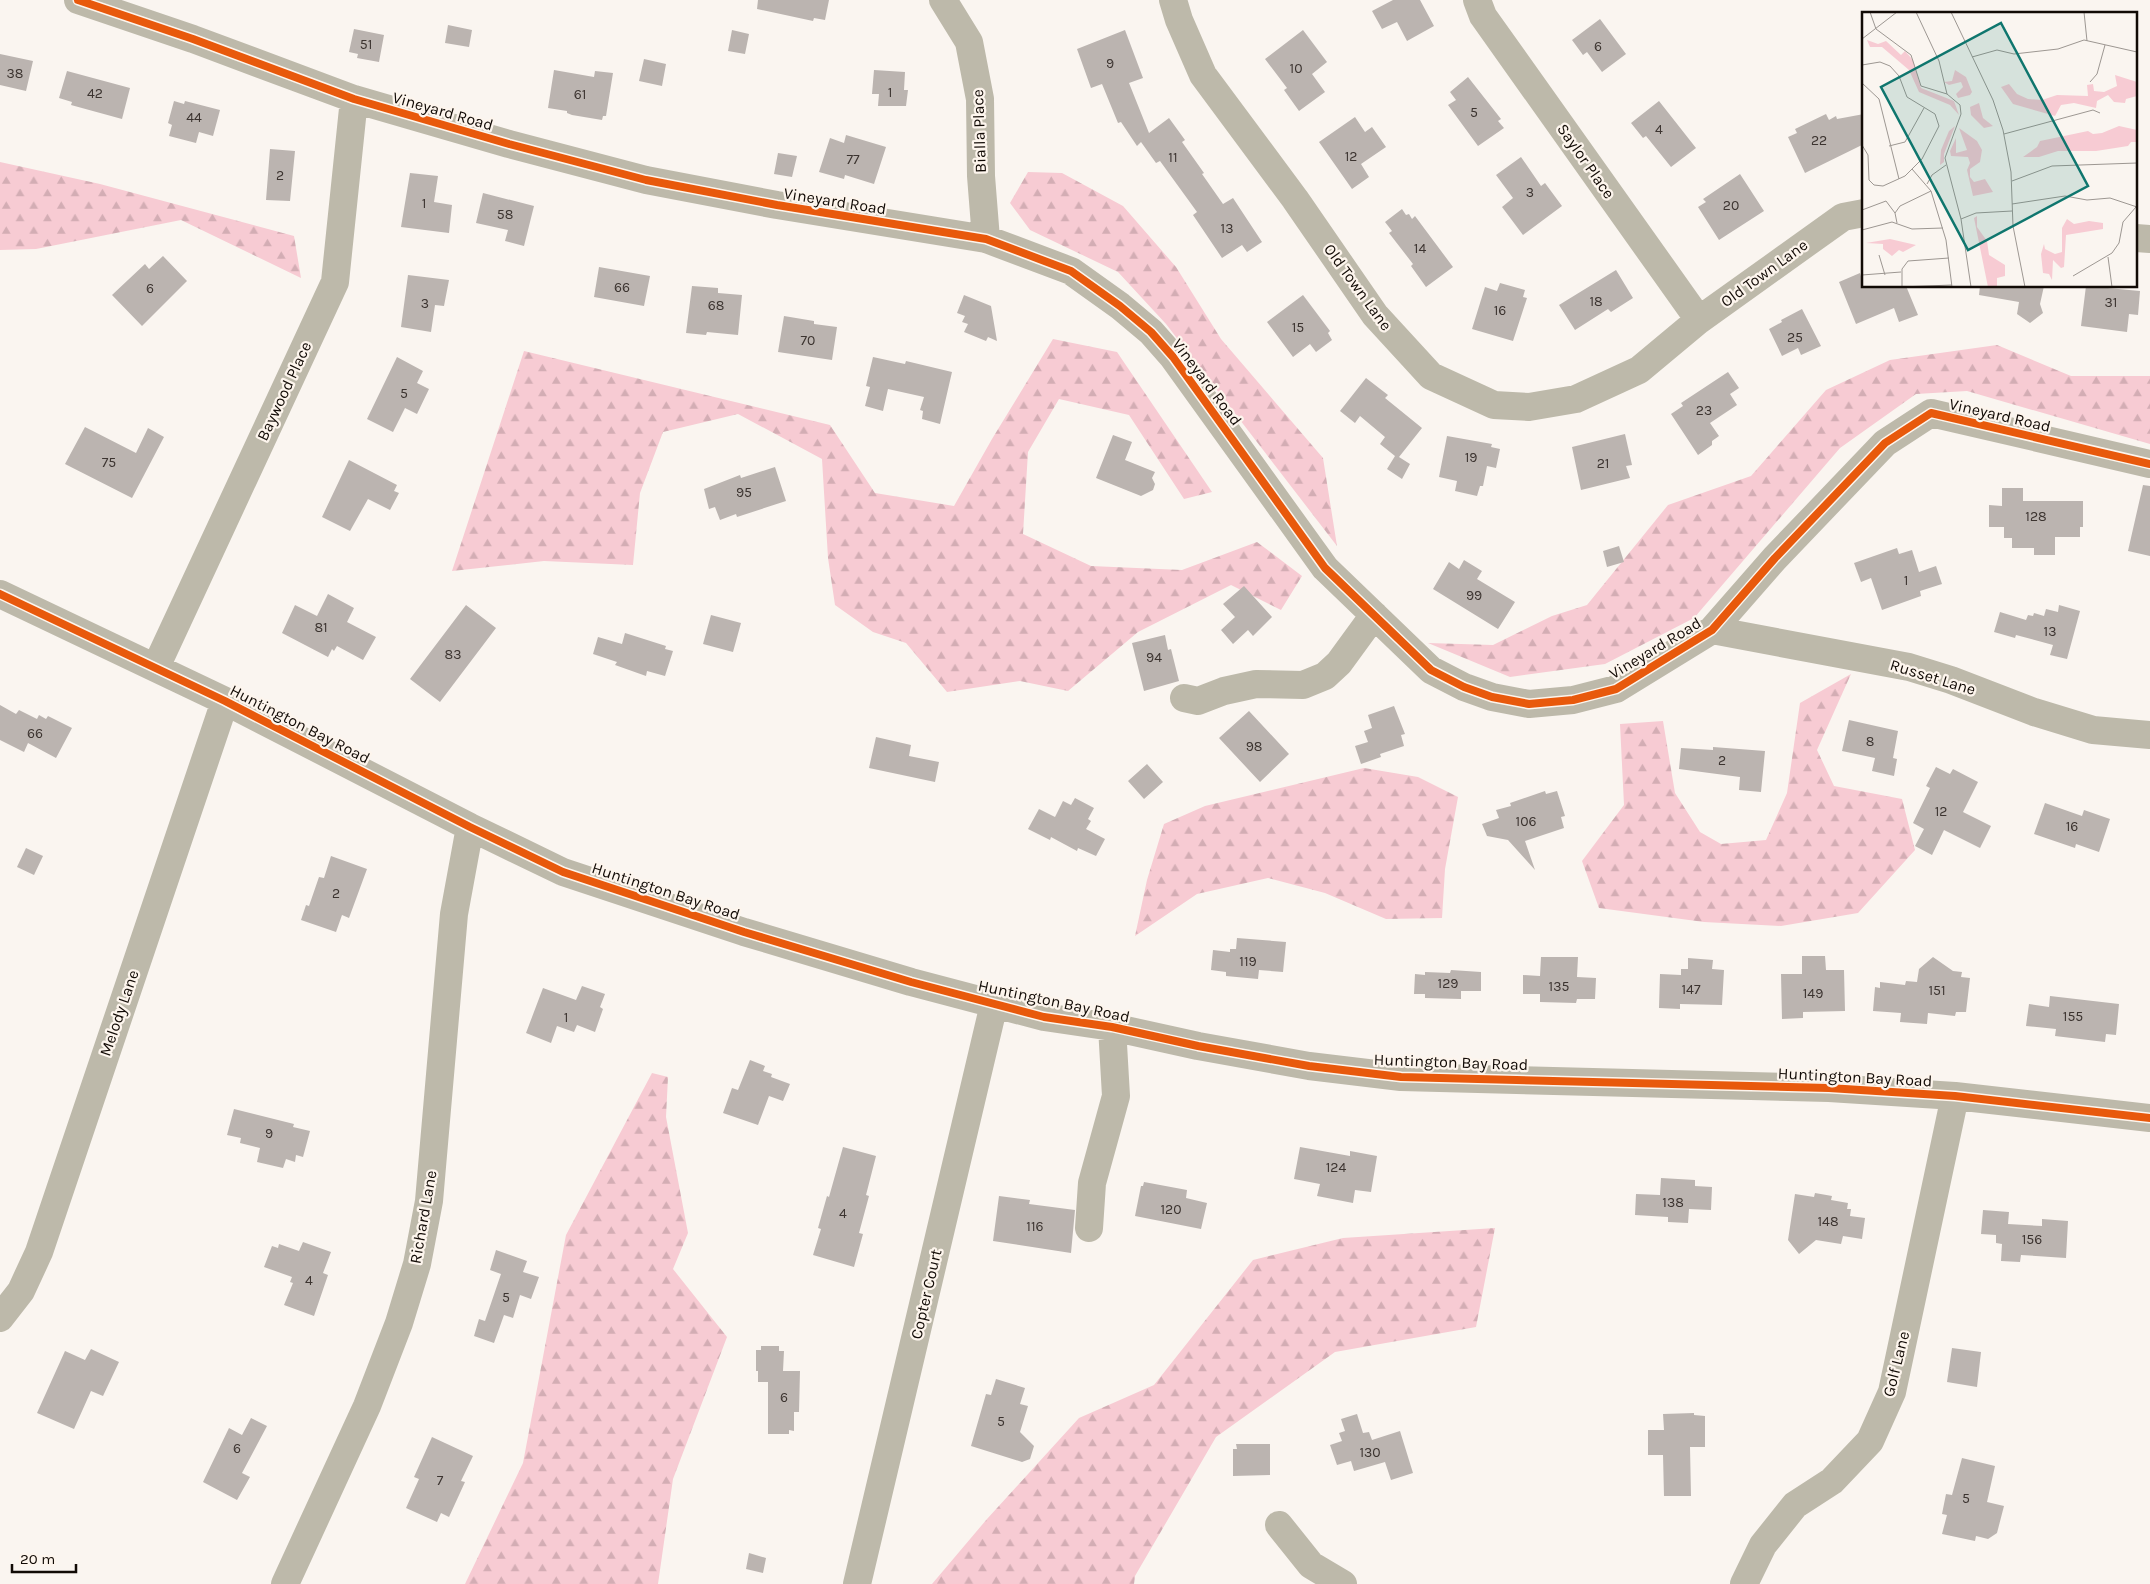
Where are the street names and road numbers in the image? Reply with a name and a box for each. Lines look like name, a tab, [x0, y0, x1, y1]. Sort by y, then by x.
street label: Vineyard Road	[390, 88, 496, 134]
street label: Bialla Place	[968, 89, 990, 173]
street label: Saylor Place	[1553, 120, 1619, 202]
street label: Vineyard Road	[782, 183, 888, 219]
street label: Old Town Lane	[1717, 235, 1811, 311]
street label: Old Town Lane	[1320, 240, 1396, 334]
street label: Vineyard Road	[1168, 335, 1246, 429]
street label: Baywood Place	[253, 338, 315, 444]
street label: Vineyard Road	[1947, 394, 2053, 436]
street label: Vineyard Road	[1606, 613, 1704, 683]
street label: Russet Lane	[1888, 655, 1978, 699]
street label: Huntington Bay Road	[227, 680, 373, 768]
street label: Huntington Bay Road	[590, 858, 742, 924]
street label: Melody Lane	[95, 967, 143, 1059]
street label: Huntington Bay Road	[976, 976, 1132, 1026]
street label: Huntington Bay Road	[1373, 1050, 1529, 1074]
street label: Huntington Bay Road	[1777, 1063, 1933, 1091]
street label: Richard Lane	[405, 1169, 441, 1265]
street label: Copter Court	[906, 1247, 946, 1341]
street label: Golf Lane	[1879, 1329, 1913, 1399]

